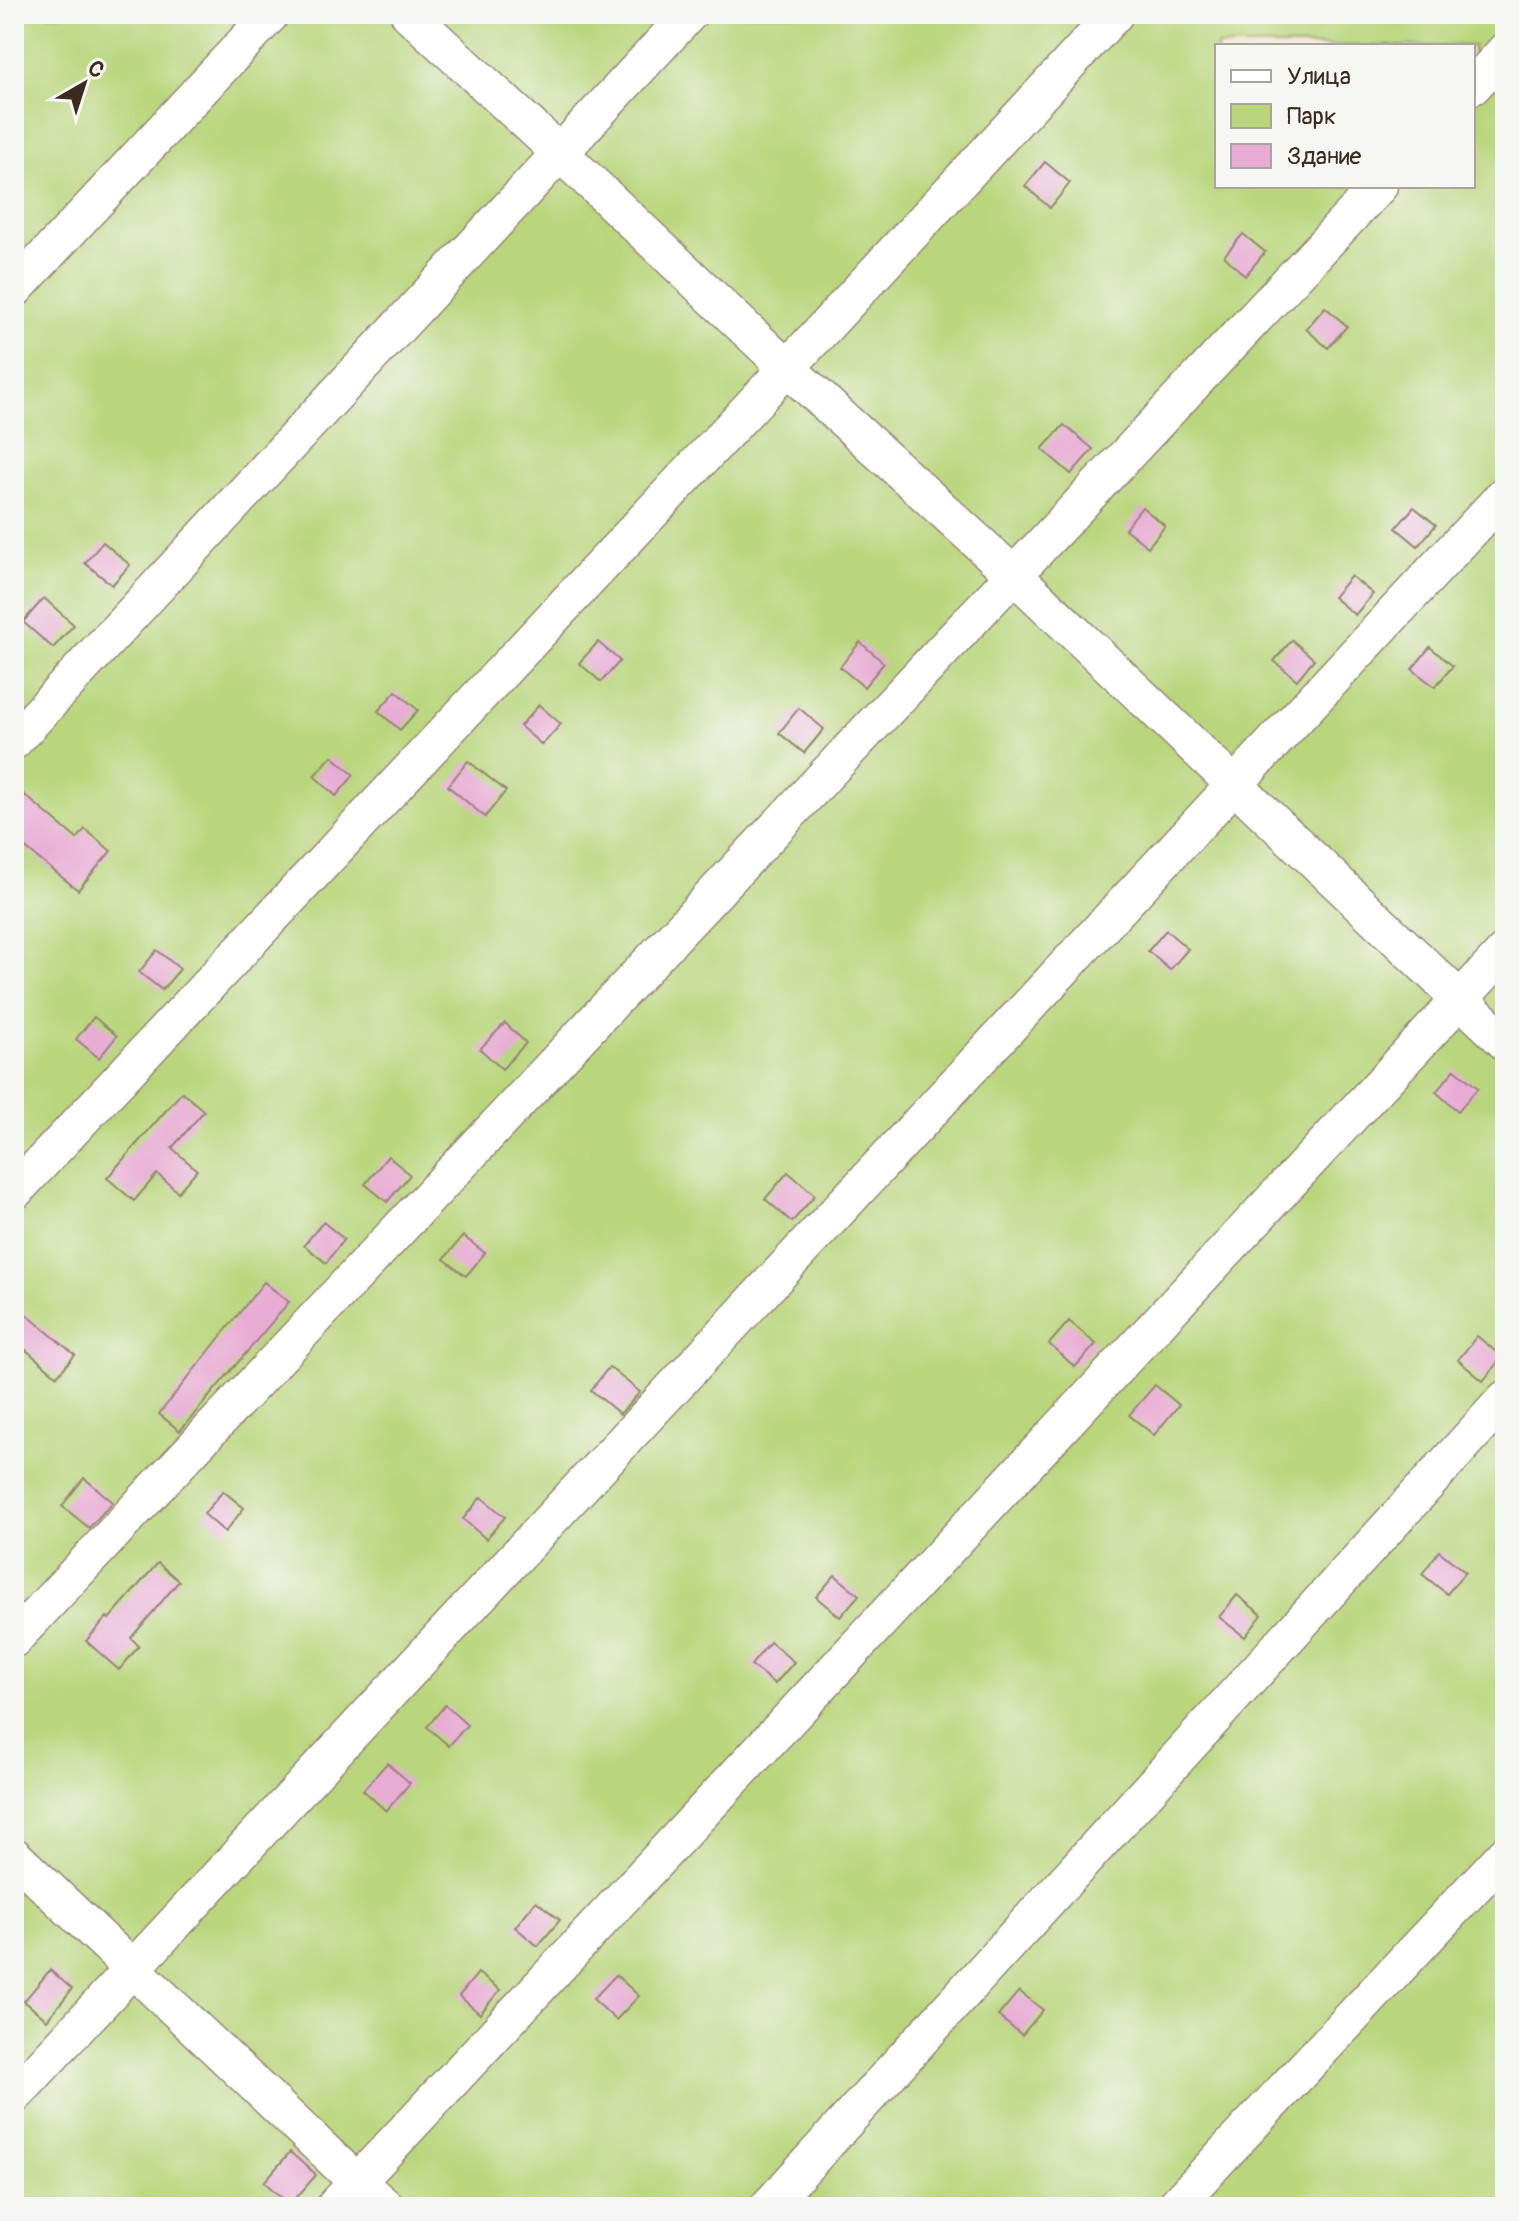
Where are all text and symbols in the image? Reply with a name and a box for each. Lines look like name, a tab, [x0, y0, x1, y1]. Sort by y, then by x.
north arrow	[44, 44, 124, 124]
legend	[1215, 44, 1475, 188]
text: С	[82, 54, 110, 85]
text: Улица	[1287, 62, 1351, 91]
text: Парк	[1287, 102, 1336, 131]
text: Здание	[1287, 142, 1362, 171]

